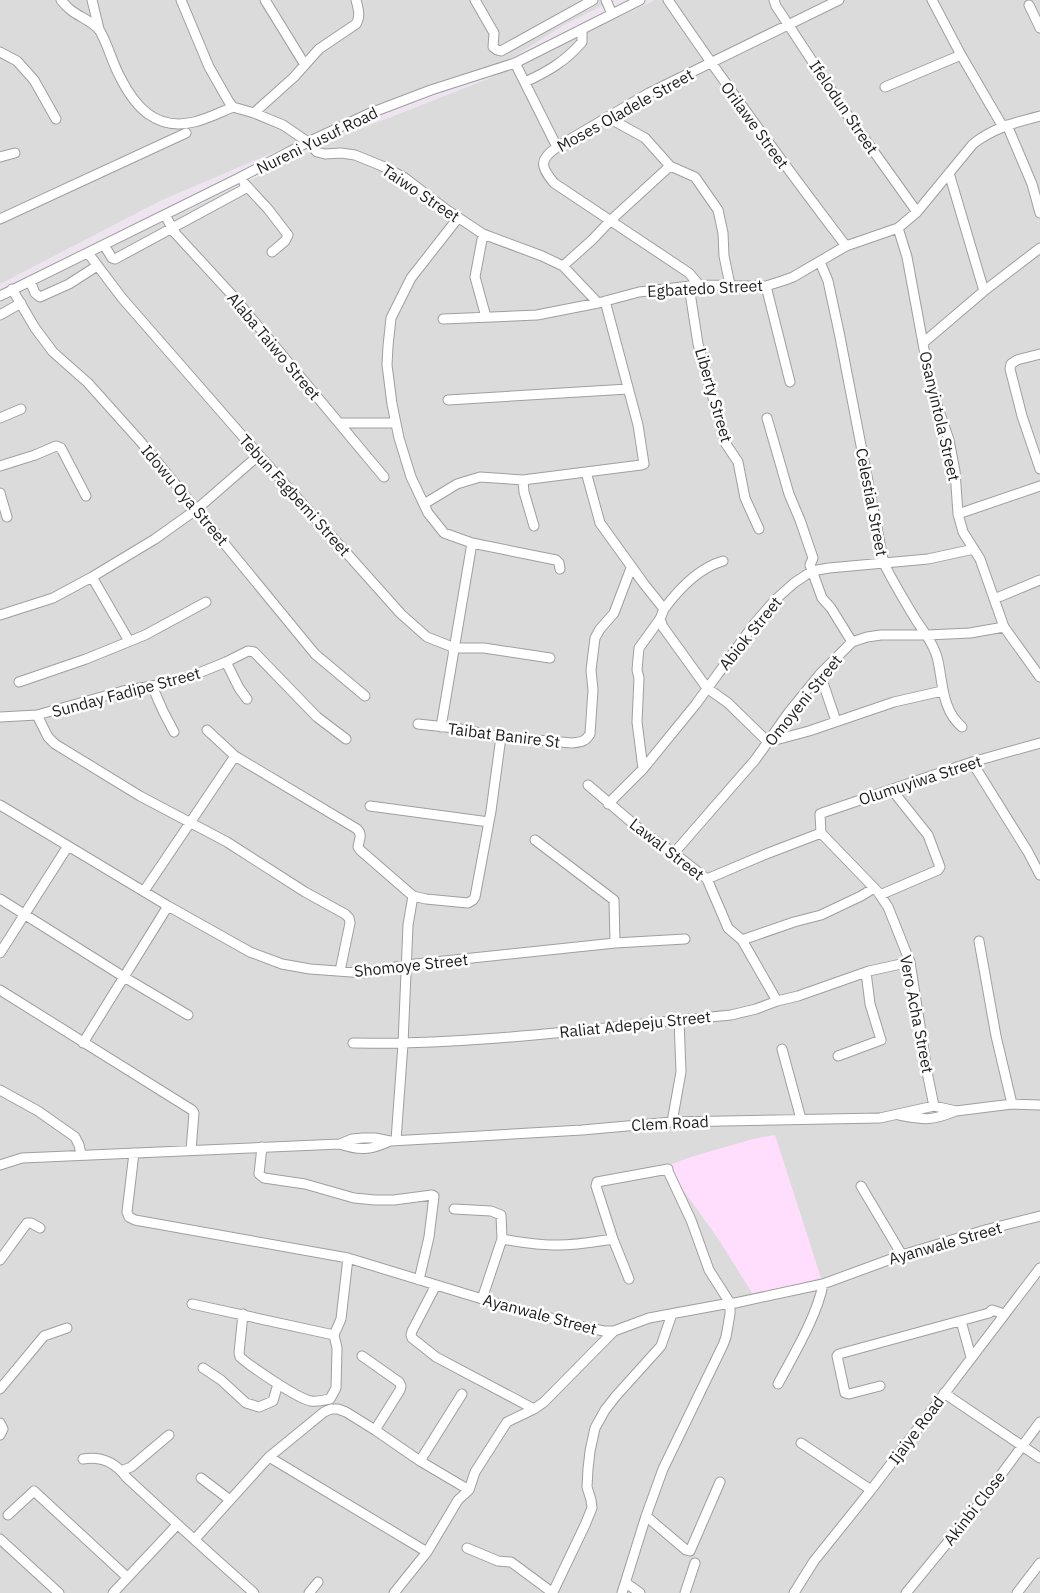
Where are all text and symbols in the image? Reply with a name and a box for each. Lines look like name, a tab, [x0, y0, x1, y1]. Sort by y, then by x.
street label: Ifelodun Street	[805, 56, 883, 158]
street label: Moses Oladele Street	[553, 64, 697, 156]
street label: Orilawe Street	[717, 78, 793, 172]
street label: Nureni Yusuf Road	[253, 102, 381, 178]
street label: Taiwo Street	[378, 160, 464, 226]
street label: Egbatedo Street	[647, 275, 763, 301]
street label: Alaba Taiwo Street	[223, 288, 325, 404]
street label: Liberty Street	[691, 345, 737, 445]
street label: Osanyintola Street	[915, 349, 965, 483]
street label: Tebun Fagbemi Street	[235, 430, 355, 560]
street label: Idowu Oya Street	[137, 441, 233, 549]
street label: Celestial Street	[852, 446, 892, 558]
street label: Abiok Street	[714, 592, 786, 674]
street label: Omoyeni Street	[760, 650, 846, 750]
street label: Sunday Fadipe Street	[50, 663, 202, 721]
street label: Taibat Banire St	[447, 718, 561, 752]
street label: Olumuyiwa Street	[856, 751, 984, 809]
street label: Lawal Street	[626, 814, 708, 884]
street label: Shomoye Street	[353, 949, 469, 981]
street label: Vero Acha Street	[896, 953, 938, 1075]
street label: Raliat Adepeju Street	[558, 1006, 712, 1042]
street label: Clem Road	[631, 1111, 709, 1135]
street label: Ayanwale Street	[886, 1217, 1004, 1269]
street label: Ayanwale Street	[481, 1289, 599, 1339]
street label: Ijaiye Road	[884, 1392, 948, 1468]
street label: Akinbi Close	[939, 1467, 1009, 1549]

